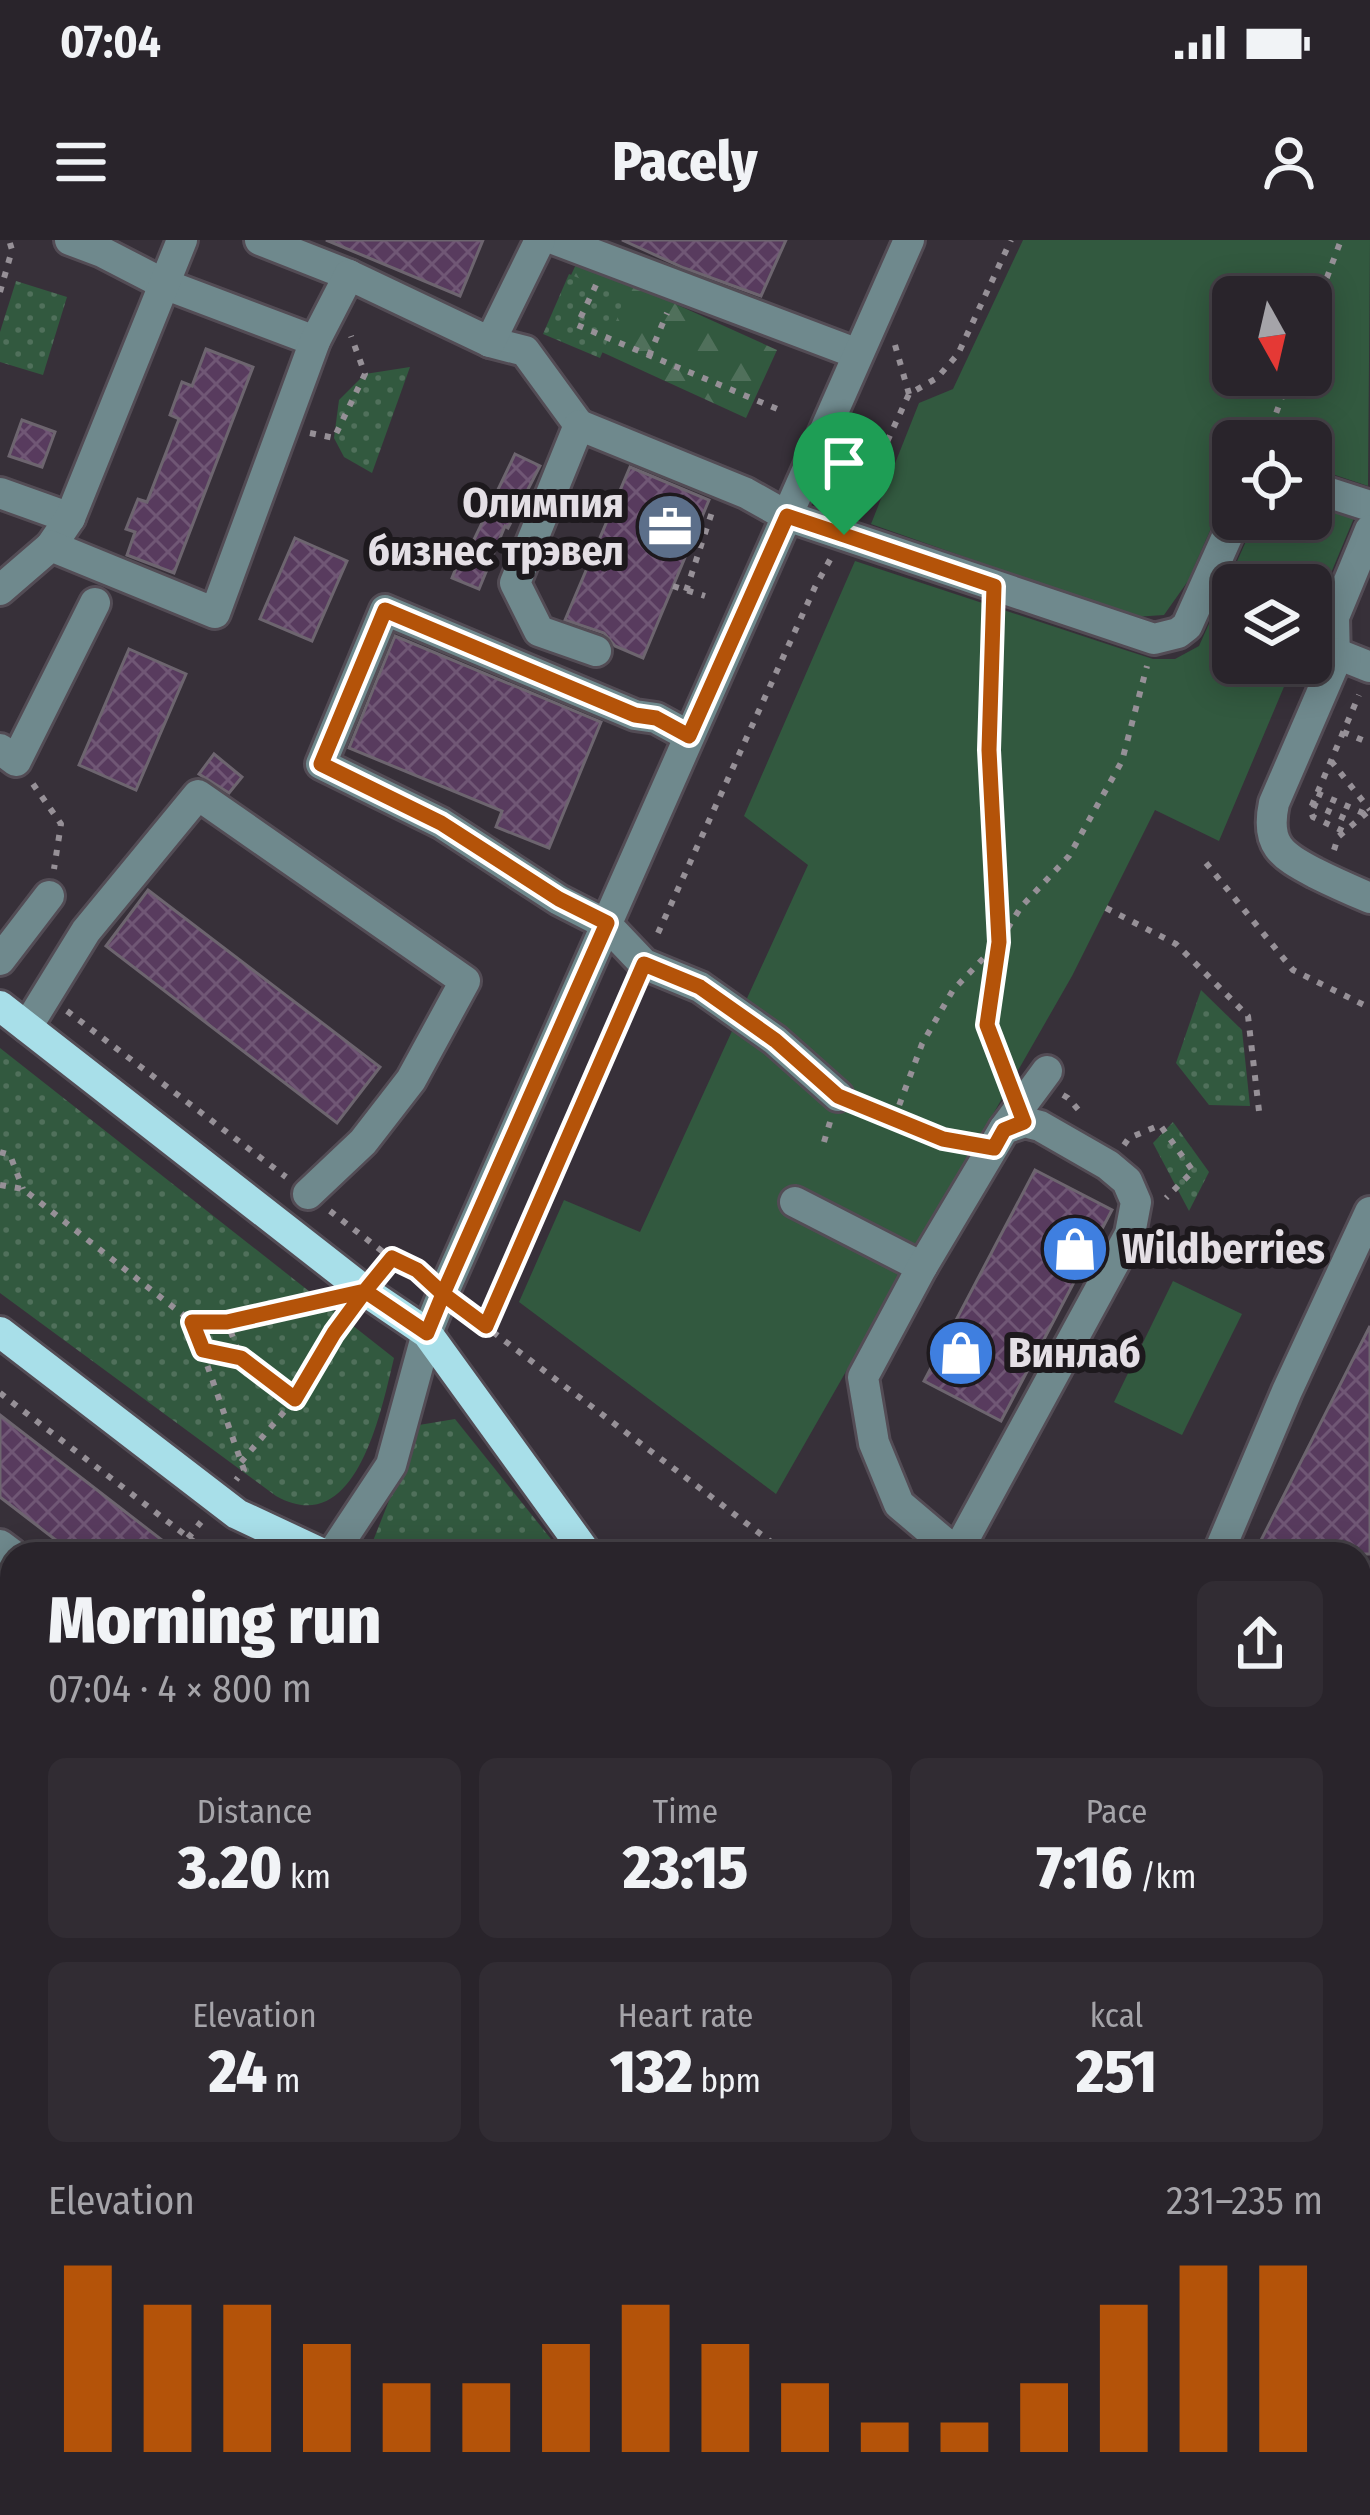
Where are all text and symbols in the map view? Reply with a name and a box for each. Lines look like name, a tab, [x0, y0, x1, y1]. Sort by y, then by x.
text: 07:04	[60, 15, 161, 69]
icon: menu	[48, 129, 114, 195]
icon: person	[1256, 129, 1322, 195]
text: Pacely	[613, 130, 757, 194]
north arrow	[1212, 276, 1332, 396]
map controls	[1212, 276, 1332, 684]
pin	[793, 412, 895, 535]
button: locate	[1212, 420, 1332, 540]
icon: arrive	[811, 430, 877, 496]
place label: Олимпия бизнес трэвел	[368, 478, 624, 576]
office icon: Олимпия бизнес трэвел	[635, 492, 705, 562]
button: layers	[1212, 564, 1332, 684]
shop icon: Wildberries	[1040, 1214, 1110, 1284]
place label: Wildberries	[1122, 1224, 1325, 1274]
shop icon: Винлаб	[926, 1318, 996, 1388]
place label: Винлаб	[1008, 1328, 1141, 1378]
text: Morning run	[48, 1581, 381, 1660]
button: share	[1197, 1581, 1323, 1707]
text: 07:04 · 4 × 800 m	[48, 1666, 312, 1712]
text: Distance	[197, 1792, 312, 1832]
text: Time	[653, 1792, 718, 1832]
text: Pace	[1086, 1792, 1147, 1832]
text: 3.20	[178, 1832, 282, 1904]
text: 23:15	[623, 1832, 748, 1904]
text: 7:16	[1037, 1832, 1132, 1904]
text: km	[282, 1857, 331, 1897]
text: /km	[1132, 1857, 1196, 1897]
text: Elevation	[192, 1996, 317, 2036]
text: Heart rate	[618, 1996, 753, 2036]
text: kcal	[1090, 1996, 1143, 2036]
text: 24	[209, 2036, 267, 2108]
text: 132	[610, 2036, 693, 2108]
text: 251	[1076, 2036, 1157, 2108]
text: m	[267, 2061, 300, 2101]
text: bpm	[693, 2061, 761, 2101]
text: Elevation	[48, 2178, 195, 2224]
text: 231–235 m	[1166, 2178, 1323, 2224]

